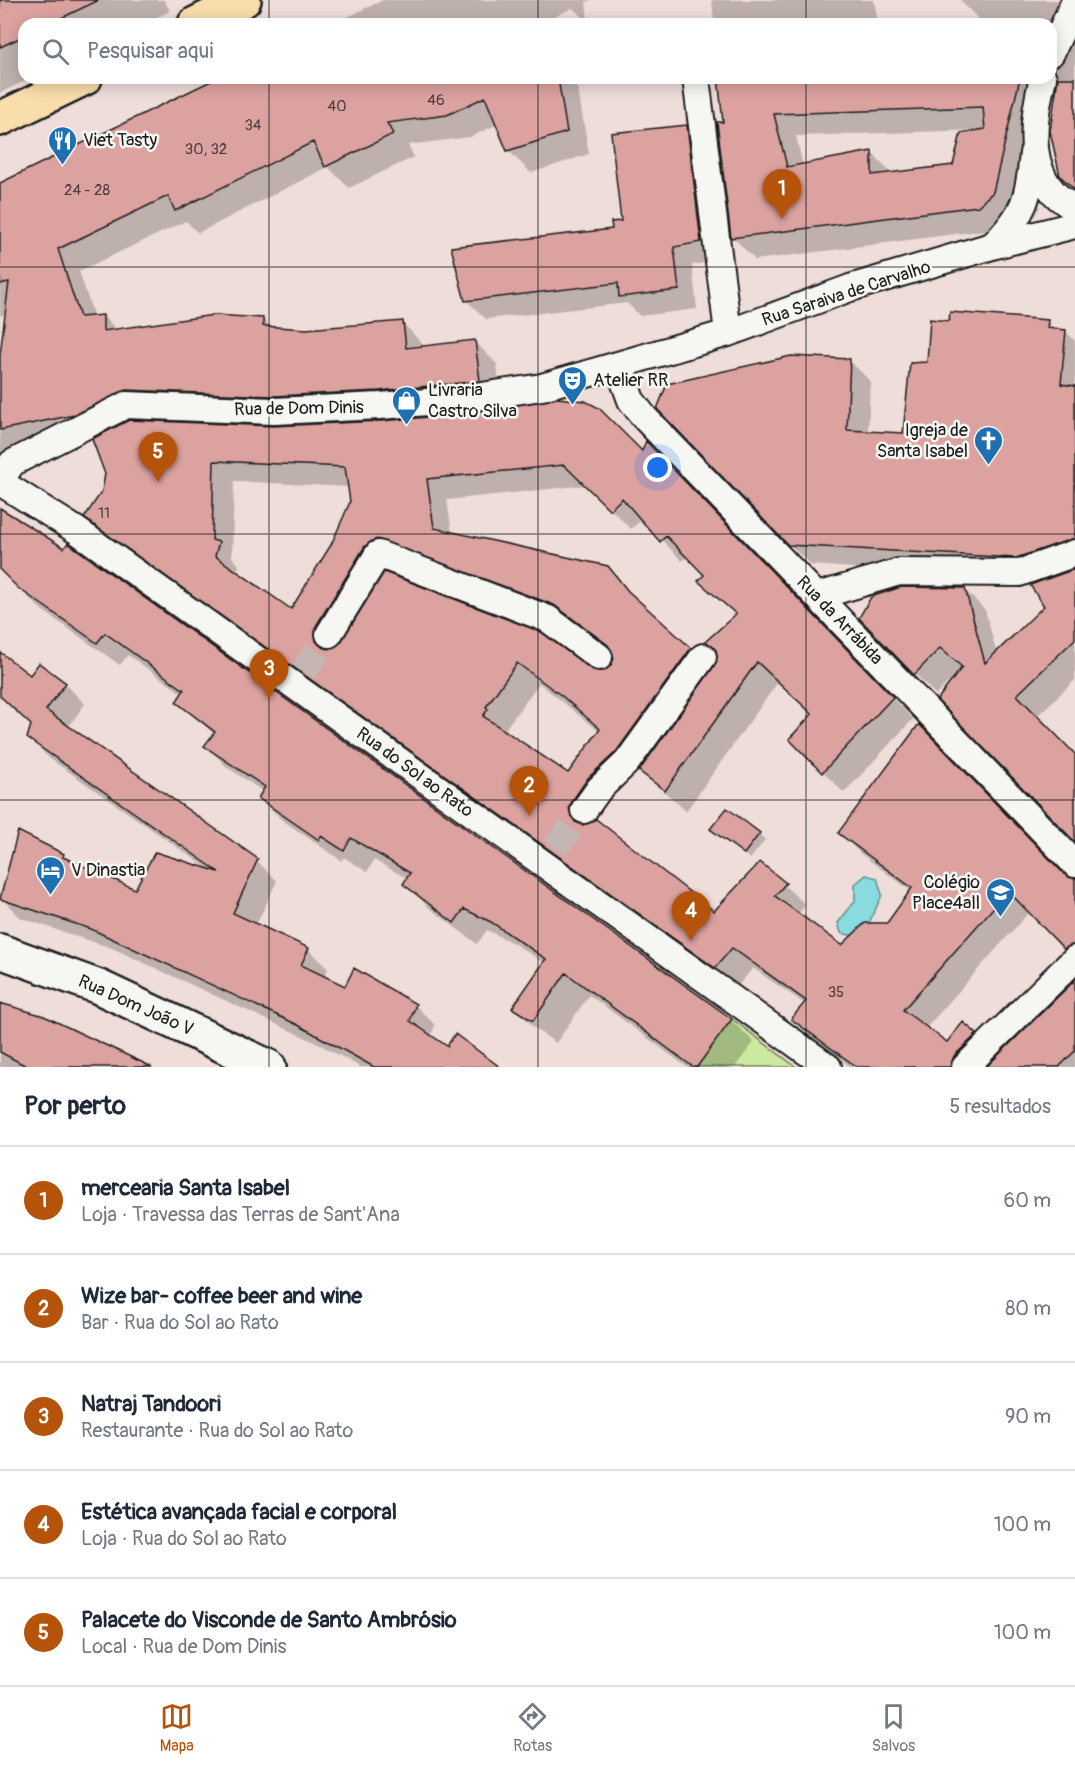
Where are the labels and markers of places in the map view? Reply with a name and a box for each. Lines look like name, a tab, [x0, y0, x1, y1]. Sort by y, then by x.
restaurant icon: Viet Tasty	[46, 124, 78, 166]
place label: Viet Tasty	[83, 129, 158, 152]
pin: 1	[762, 170, 802, 219]
theatre icon: Atelier RR	[556, 364, 588, 406]
place label: Atelier RR	[593, 369, 668, 392]
place label: Livraria Castro Silva	[428, 379, 517, 423]
shop icon: Livraria Castro Silva	[391, 384, 423, 426]
place label: Igreja de Santa Isabel	[877, 419, 968, 463]
church icon: Igreja de Santa Isabel	[973, 424, 1005, 466]
pin: 5	[138, 432, 178, 482]
pin: 3	[250, 650, 288, 699]
pin: 2	[510, 766, 548, 816]
hotel icon: V Dinastia	[34, 854, 66, 896]
place label: V Dinastia	[71, 859, 145, 882]
place label: Colégio Place4all	[912, 871, 980, 915]
school or university icon: Colégio Place4all	[985, 876, 1017, 918]
pin: 4	[672, 892, 710, 941]

